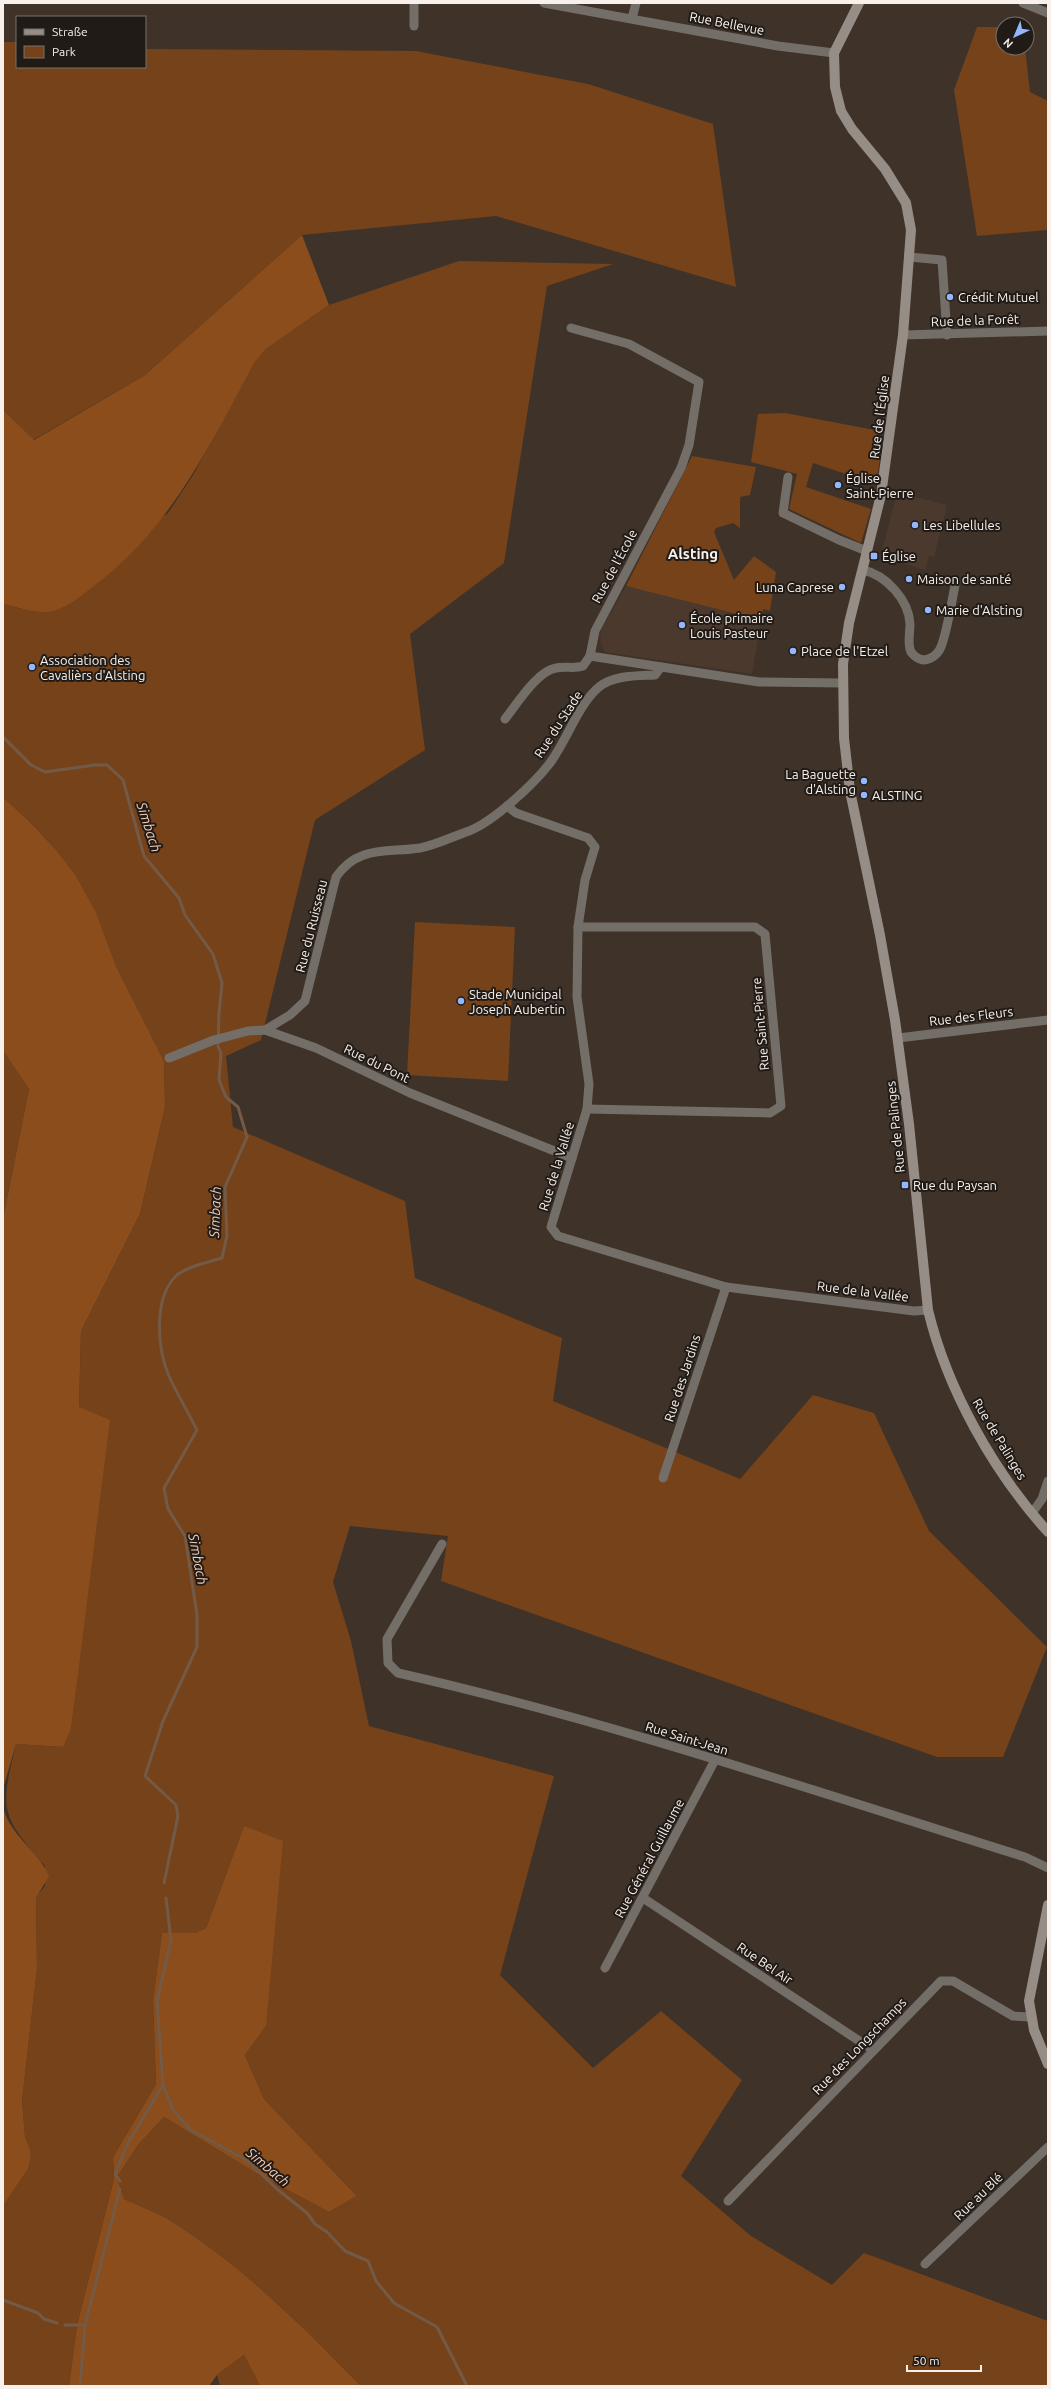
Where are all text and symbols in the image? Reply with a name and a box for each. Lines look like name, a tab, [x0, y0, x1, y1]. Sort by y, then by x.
street label: Rue Bellevue	[688, 9, 766, 37]
legend	[16, 16, 146, 68]
north arrow	[995, 16, 1035, 56]
text: Straße	[52, 25, 88, 38]
text: N	[1001, 36, 1015, 50]
text: Park	[52, 45, 76, 58]
place label: Crédit Mutuel	[958, 290, 1039, 304]
marker: Crédit Mutuel	[945, 292, 955, 302]
street label: Rue de la Forêt	[931, 311, 1019, 329]
street label: Rue de l'Église	[866, 374, 891, 460]
place label: Église Saint-Pierre	[846, 470, 914, 500]
marker: Église Saint-Pierre	[833, 480, 843, 490]
place label: Les Libellules	[923, 518, 1001, 532]
marker: Les Libellules	[910, 520, 920, 530]
street label: Rue de l'École	[588, 526, 639, 605]
district label: Alsting	[668, 545, 718, 562]
place label: Église	[882, 548, 916, 563]
marker: Église	[869, 551, 879, 561]
place label: Maison de santé	[917, 572, 1012, 586]
marker: Maison de santé	[904, 574, 914, 584]
place label: Luna Caprese	[756, 580, 834, 594]
marker: Luna Caprese	[837, 582, 847, 592]
place label: Marie d'Alsting	[936, 603, 1023, 617]
marker: Marie d'Alsting	[923, 605, 933, 615]
place label: École primaire Louis Pasteur	[690, 610, 773, 640]
marker: École primaire Louis Pasteur	[677, 620, 687, 630]
place label: Place de l'Etzel	[801, 644, 889, 658]
marker: Place de l'Etzel	[788, 646, 798, 656]
place label: Association des Cavalièrs d'Alsting	[40, 653, 146, 682]
marker: Association des Cavalièrs d'Alsting	[27, 662, 37, 672]
street label: Rue du Stade	[531, 688, 585, 760]
place label: La Baguette d'Alsting	[785, 767, 856, 796]
marker: La Baguette d'Alsting	[859, 776, 869, 786]
place label: ALSTING	[872, 788, 923, 802]
marker: ALSTING	[859, 790, 869, 800]
water label: Simbach	[133, 799, 165, 854]
street label: Rue du Ruisseau	[293, 878, 329, 974]
street label: Rue Saint-Pierre	[749, 977, 771, 1071]
place label: Stade Municipal Joseph Aubertin	[469, 987, 565, 1016]
marker: Stade Municipal Joseph Aubertin	[456, 996, 466, 1006]
street label: Rue des Fleurs	[928, 1004, 1014, 1028]
street label: Rue du Pont	[342, 1041, 412, 1085]
street label: Rue de Palinges	[883, 1080, 907, 1174]
street label: Rue de la Vallée	[536, 1120, 576, 1212]
place label: Rue du Paysan	[913, 1178, 997, 1192]
marker: Rue du Paysan	[900, 1180, 910, 1190]
water label: Simbach	[206, 1186, 224, 1239]
street label: Rue de la Vallée	[816, 1278, 910, 1304]
street label: Rue des Jardins	[661, 1332, 703, 1423]
street label: Rue de Palinges	[970, 1396, 1030, 1482]
water label: Simbach	[185, 1531, 211, 1586]
street label: Rue Saint-Jean	[644, 1719, 730, 1757]
street label: Rue Général Guillaume	[612, 1796, 686, 1920]
street label: Rue Bel Air	[735, 1939, 796, 1987]
street label: Rue des Longschamps	[809, 1995, 909, 2097]
water label: Simbach	[242, 2144, 293, 2190]
street label: Rue au Blé	[951, 2170, 1005, 2222]
scale bar	[907, 2347, 981, 2373]
text: 50 m	[913, 2354, 940, 2367]

